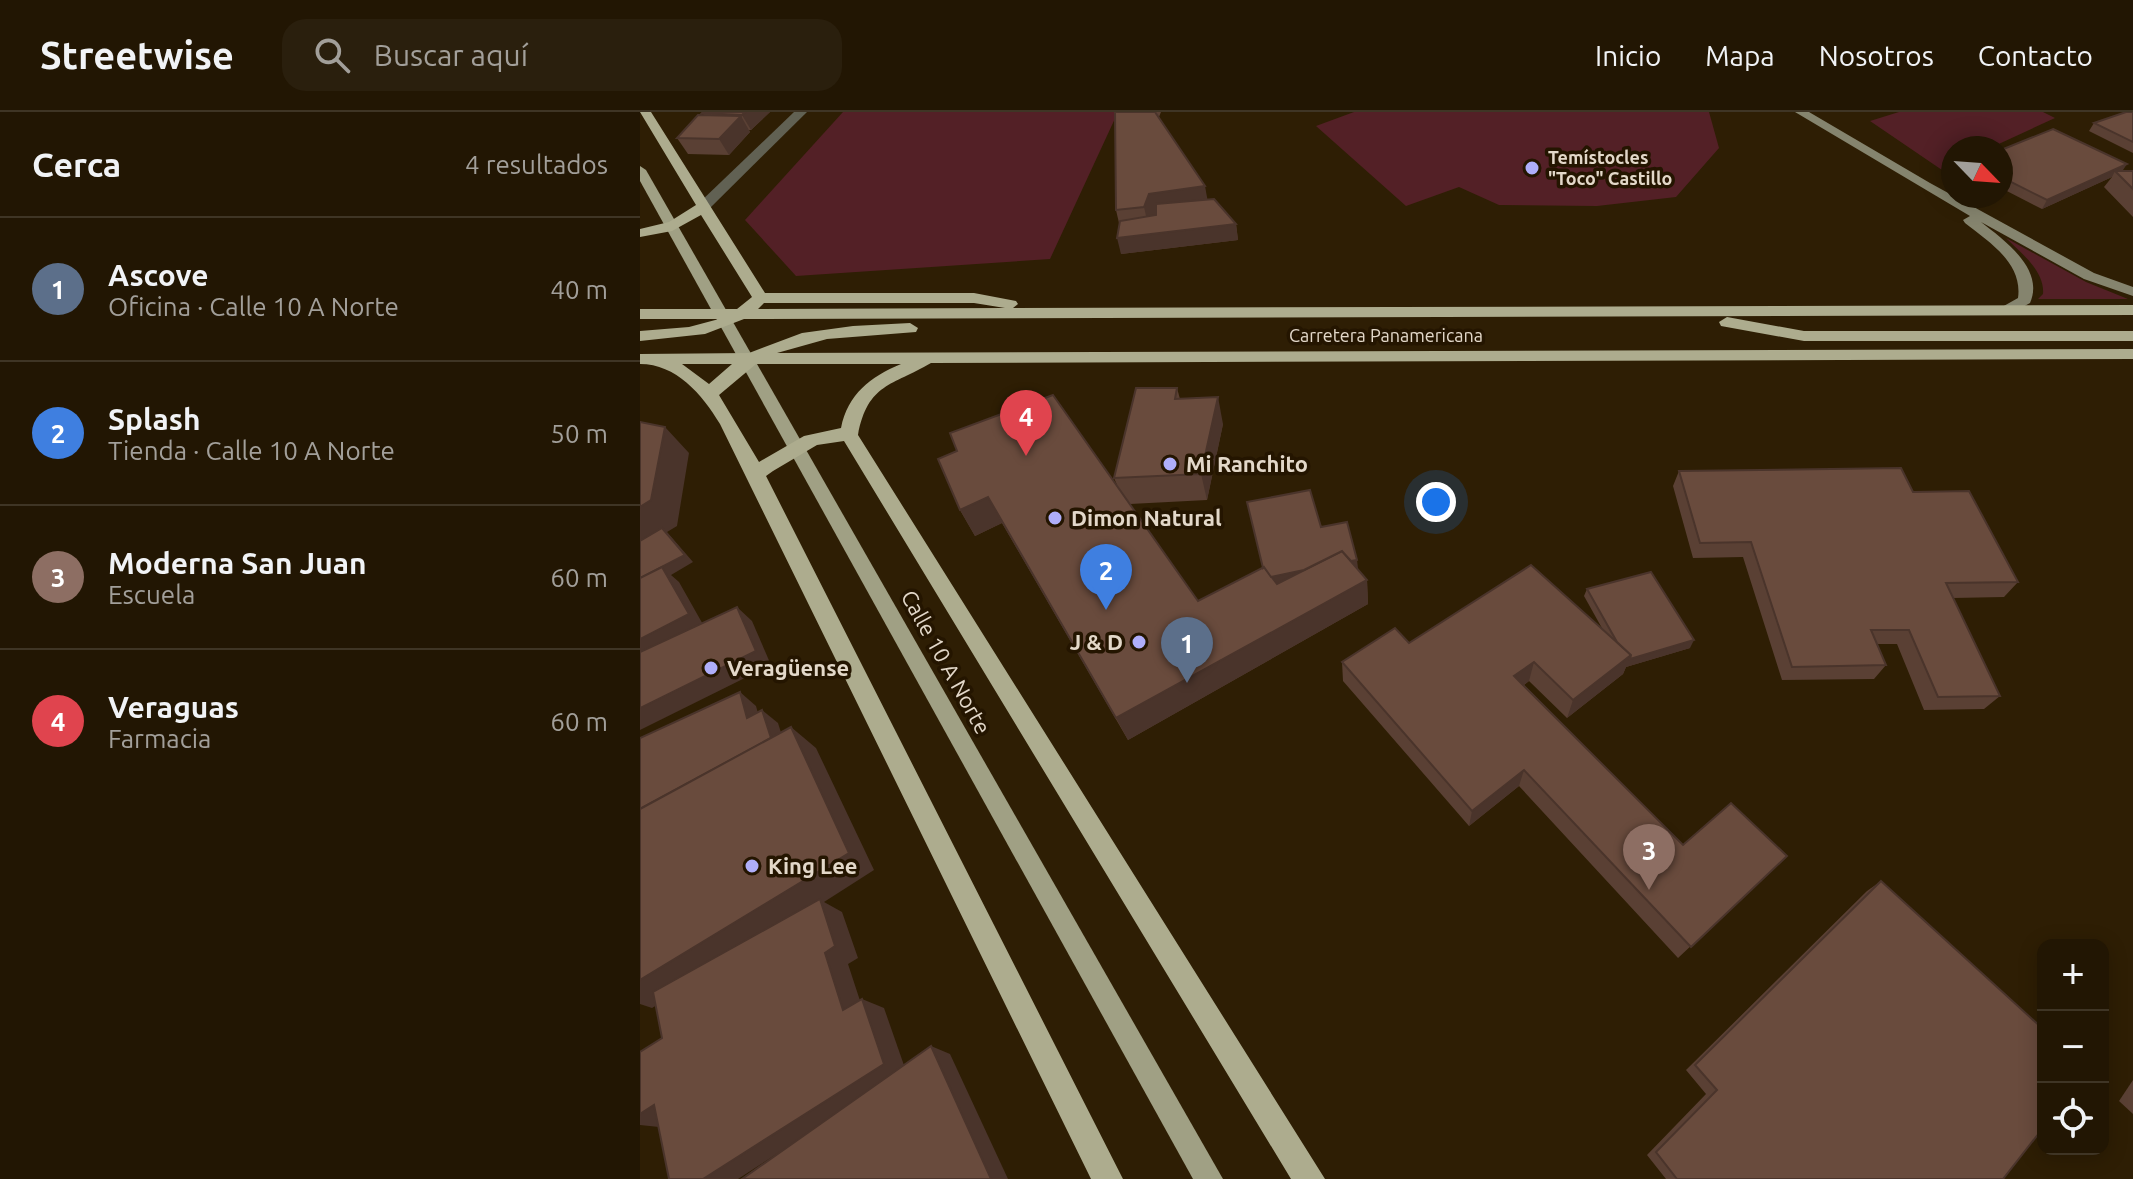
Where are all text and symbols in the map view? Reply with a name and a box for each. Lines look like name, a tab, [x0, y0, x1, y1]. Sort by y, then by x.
search box	[282, 19, 842, 91]
icon: search	[310, 33, 354, 77]
text: Streetwise	[40, 34, 234, 76]
text: Buscar aquí	[374, 38, 528, 72]
text: Inicio	[1595, 40, 1661, 71]
text: Mapa	[1705, 40, 1775, 71]
text: Nosotros	[1819, 40, 1934, 71]
text: Contacto	[1978, 40, 2093, 71]
north arrow	[1941, 136, 2013, 208]
text: Cerca	[32, 145, 121, 183]
place label: Temístocles "Toco" Castillo	[1548, 147, 1672, 188]
text: 4 resultados	[465, 150, 608, 179]
marker: Temístocles "Toco" Castillo	[1523, 159, 1541, 177]
text: Ascove	[108, 258, 208, 292]
text: 1	[51, 275, 65, 304]
text: 40 m	[550, 275, 608, 304]
text: Oficina · Calle 10 A Norte	[108, 292, 399, 321]
street label: Carretera Panamericana	[1289, 325, 1483, 345]
pin: 4	[1000, 390, 1052, 456]
text: Splash	[108, 402, 200, 436]
text: 2	[51, 419, 65, 448]
text: 50 m	[550, 419, 608, 448]
text: Tienda · Calle 10 A Norte	[108, 436, 395, 465]
place label: Mi Ranchito	[1186, 451, 1308, 476]
marker: Mi Ranchito	[1161, 455, 1179, 473]
your location	[1416, 482, 1456, 522]
place label: Dimon Natural	[1071, 505, 1222, 530]
marker: Dimon Natural	[1046, 509, 1064, 527]
pin: 2	[1080, 544, 1132, 610]
text: Moderna San Juan	[108, 546, 367, 580]
text: 3	[51, 563, 65, 592]
text: 60 m	[550, 563, 608, 592]
text: Escuela	[108, 580, 195, 609]
street label: Calle 10 A Norte	[897, 586, 996, 738]
pin: 1	[1161, 617, 1213, 683]
place label: J & D	[1070, 629, 1123, 654]
marker: J & D	[1130, 633, 1148, 651]
place label: Veragüense	[727, 655, 849, 680]
marker: Veragüense	[702, 659, 720, 677]
text: Veraguas	[108, 690, 239, 724]
text: 4	[51, 707, 65, 736]
text: 60 m	[550, 707, 608, 736]
text: Farmacia	[108, 724, 211, 753]
pin: 3	[1623, 824, 1675, 890]
place label: King Lee	[768, 853, 858, 878]
marker: King Lee	[743, 857, 761, 875]
map controls	[2037, 939, 2109, 1155]
button: +	[2037, 939, 2109, 1011]
button: −	[2037, 1011, 2109, 1083]
button: locate	[2037, 1083, 2109, 1155]

